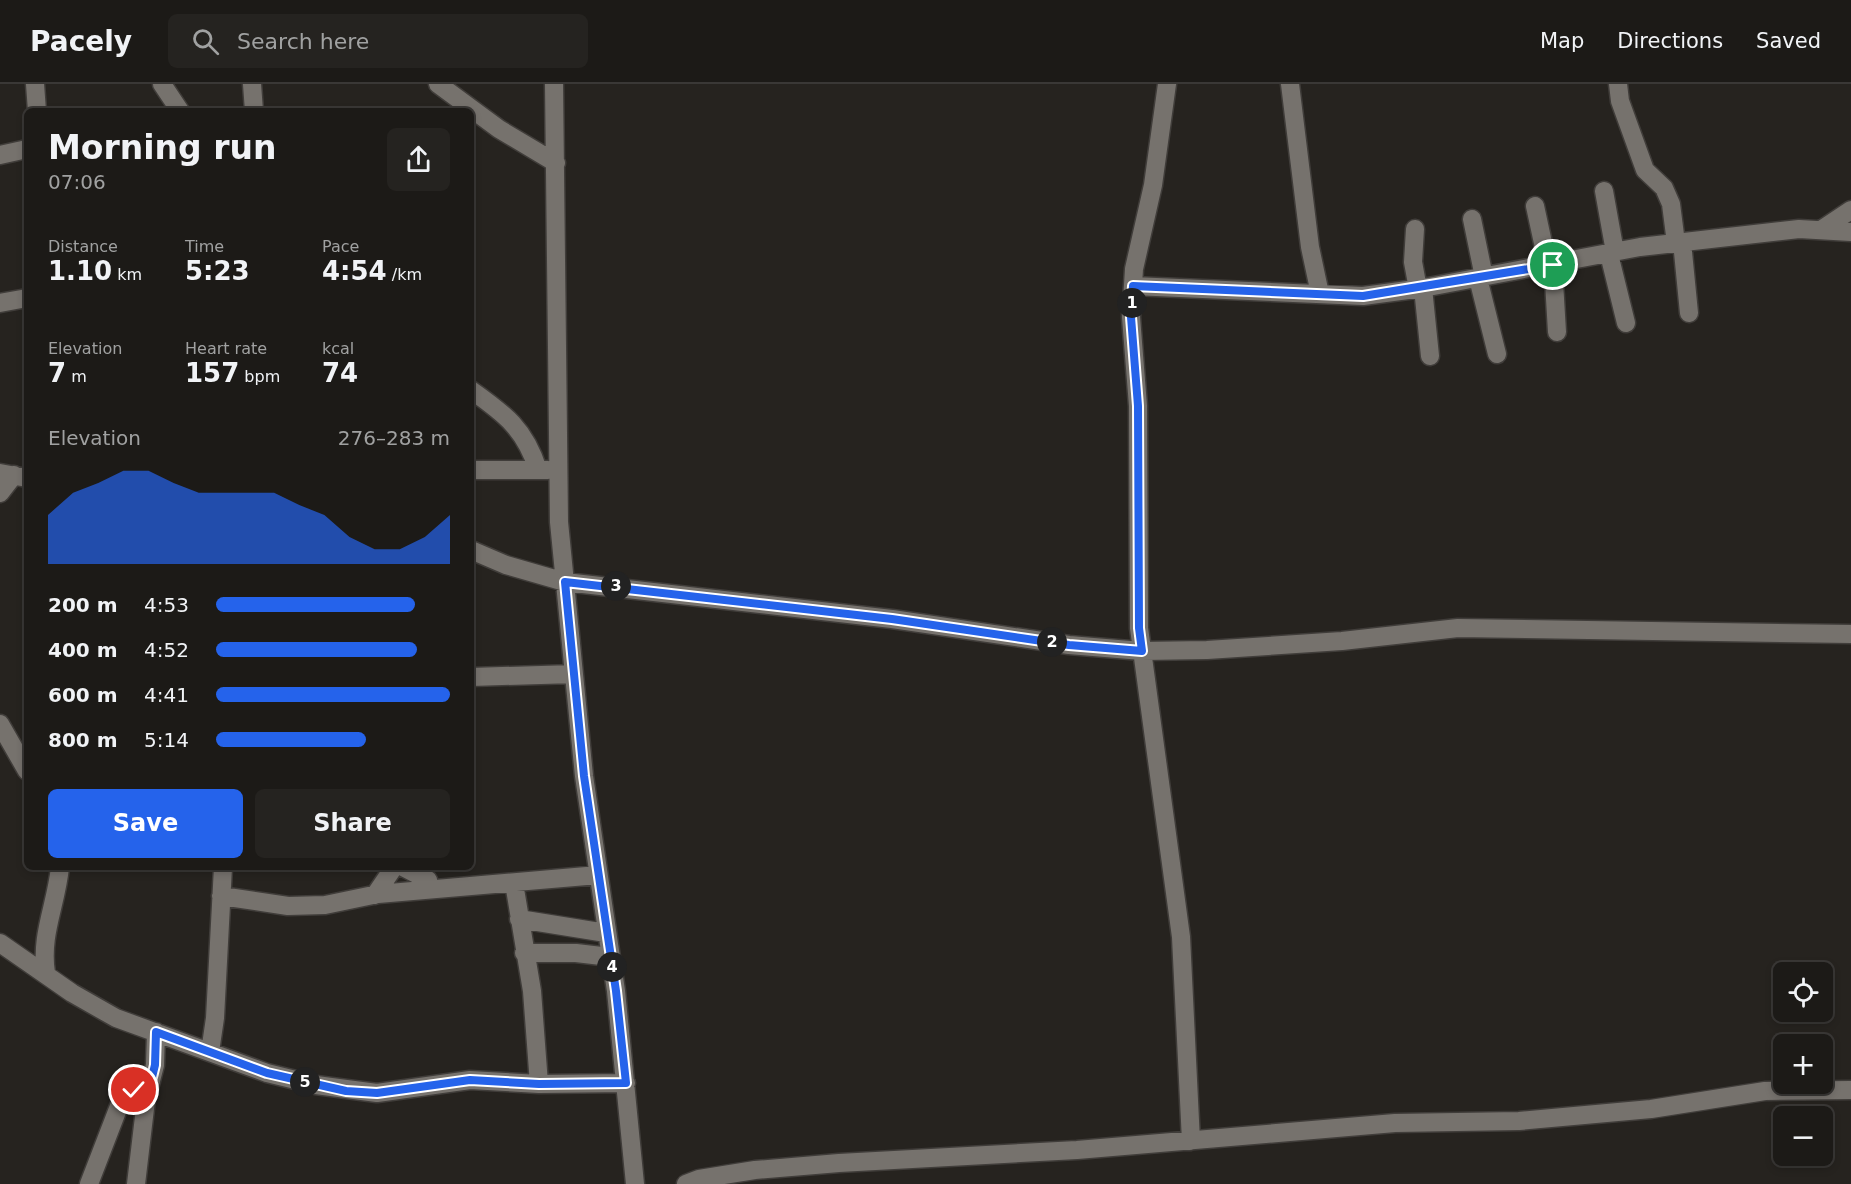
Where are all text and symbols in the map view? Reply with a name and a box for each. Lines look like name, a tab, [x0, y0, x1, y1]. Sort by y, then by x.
search box	[168, 14, 588, 68]
text: Pacely	[30, 25, 132, 58]
icon: search	[189, 25, 222, 58]
text: Search here	[237, 29, 369, 54]
text: Map	[1540, 29, 1584, 53]
text: Directions	[1617, 29, 1723, 53]
text: Saved	[1756, 29, 1821, 53]
text: Morning run	[48, 128, 276, 167]
button: share	[387, 128, 450, 191]
text: 07:06	[48, 170, 106, 194]
text: Distance	[48, 237, 118, 256]
text: Time	[185, 237, 224, 256]
text: Pace	[322, 237, 359, 256]
pin	[1527, 239, 1578, 290]
icon: arrive	[1536, 248, 1569, 281]
text: 1.10	[48, 256, 112, 286]
text: 5:23	[185, 256, 250, 286]
text: 4:54	[322, 256, 387, 286]
text: km	[112, 265, 142, 284]
text: /km	[387, 265, 422, 284]
pin: 1	[1117, 288, 1147, 318]
text: 1	[1126, 293, 1138, 312]
text: Elevation	[48, 339, 122, 358]
text: Heart rate	[185, 339, 267, 358]
text: kcal	[322, 339, 354, 358]
text: 7	[48, 358, 66, 388]
text: 157	[185, 358, 239, 388]
text: 74	[322, 358, 358, 388]
text: m	[66, 367, 87, 386]
text: bpm	[239, 367, 280, 386]
text: Elevation	[48, 426, 141, 450]
text: 276–283 m	[338, 426, 450, 450]
pin: 3	[601, 571, 631, 601]
text: 3	[610, 576, 622, 595]
text: 200 m	[48, 593, 118, 617]
text: 4:53	[144, 593, 189, 617]
pin: 2	[1037, 627, 1067, 657]
text: 2	[1046, 632, 1058, 651]
text: 400 m	[48, 638, 118, 662]
text: 4:52	[144, 638, 189, 662]
text: 600 m	[48, 683, 118, 707]
text: 4:41	[144, 683, 189, 707]
text: 800 m	[48, 728, 118, 752]
text: 5:14	[144, 728, 189, 752]
button: Save	[48, 789, 243, 858]
button: Share	[255, 789, 450, 858]
pin: 4	[597, 952, 627, 982]
text: 4	[606, 957, 618, 976]
map controls	[1773, 962, 1833, 1166]
button: locate	[1773, 962, 1833, 1022]
button: +	[1773, 1034, 1833, 1094]
pin	[108, 1064, 159, 1115]
pin: 5	[290, 1067, 320, 1097]
text: 5	[299, 1072, 311, 1091]
icon: check	[117, 1073, 150, 1106]
button: −	[1773, 1106, 1833, 1166]

